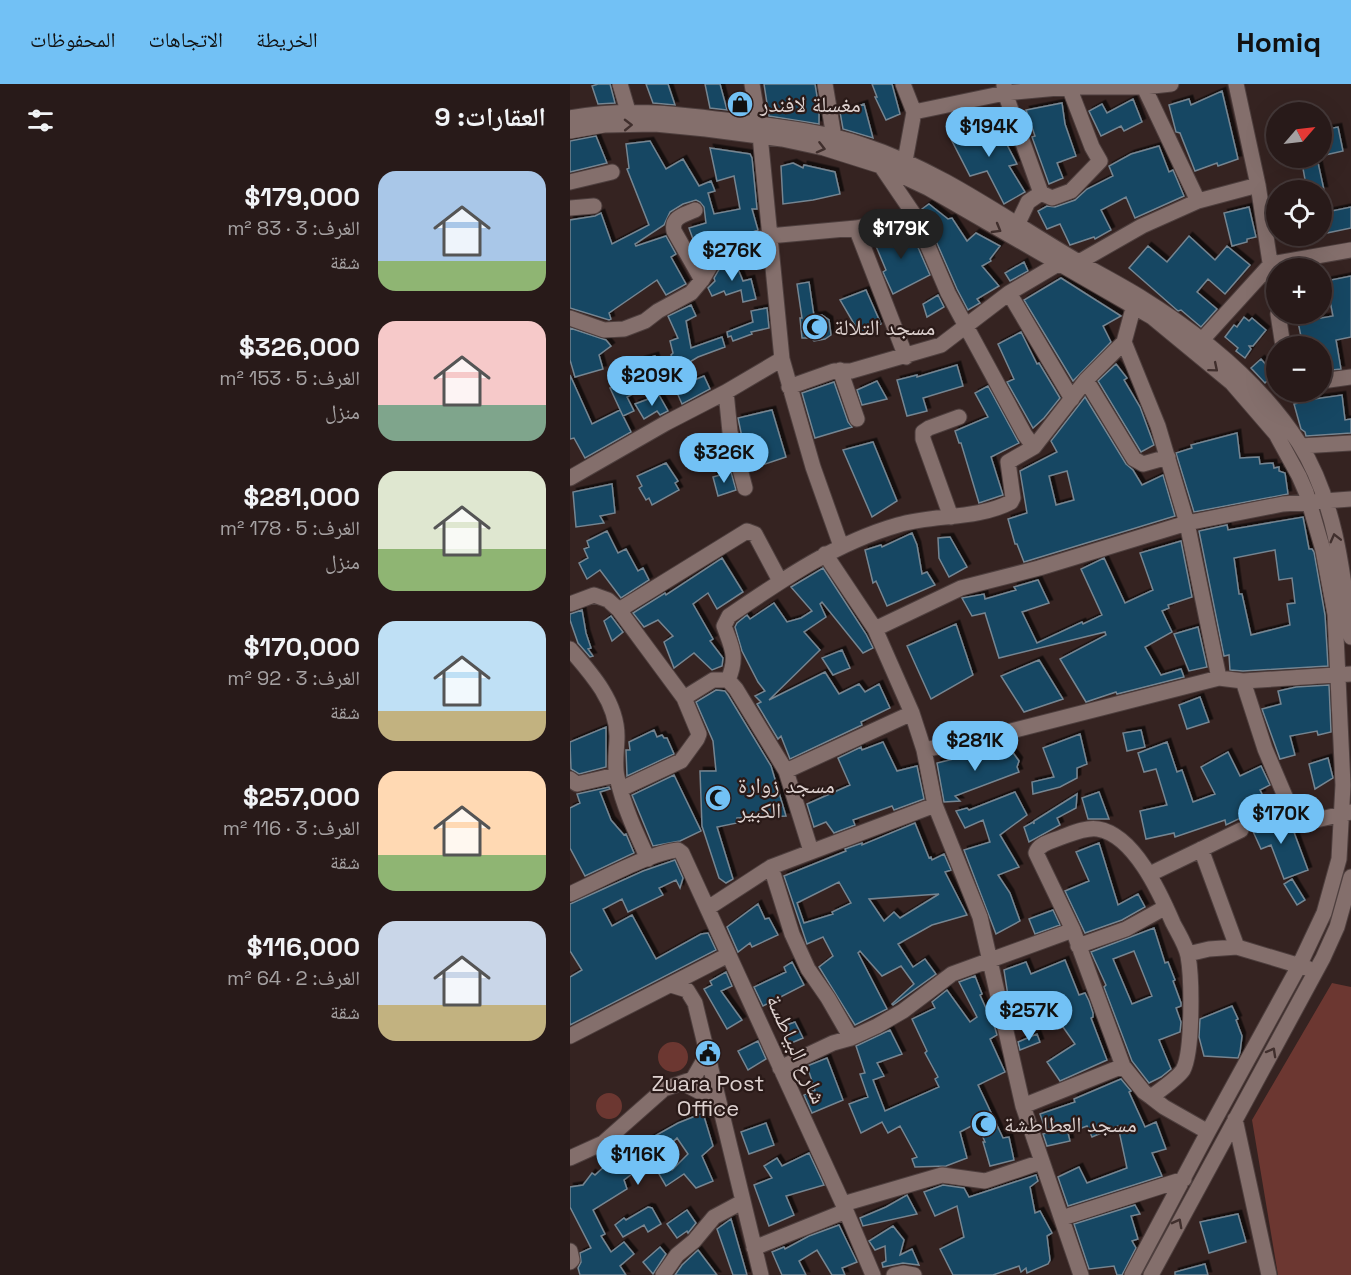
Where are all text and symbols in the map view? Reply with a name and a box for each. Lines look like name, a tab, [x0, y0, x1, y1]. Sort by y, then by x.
text: Homiq	[1236, 24, 1321, 60]
text: المحفوظات	[30, 26, 115, 53]
text: الاتجاهات	[148, 26, 223, 53]
text: الخريطة	[256, 26, 318, 53]
shop icon: مغسلة لافندر	[725, 89, 755, 119]
place label: مغسلة لافندر	[759, 90, 861, 118]
text: العقارات: 9	[435, 100, 546, 134]
north arrow	[1266, 102, 1332, 168]
map controls	[1266, 102, 1332, 402]
icon: filters	[24, 104, 57, 137]
pin: $194K	[947, 107, 1031, 158]
text: $194K	[960, 113, 1018, 139]
one-way arrow	[624, 118, 633, 131]
one-way arrow	[816, 140, 826, 153]
text: $179,000	[244, 180, 360, 214]
button: locate	[1266, 180, 1332, 246]
icon: home	[426, 195, 498, 267]
pin: $179K	[859, 209, 943, 260]
text: الغرف: 3 · 83 m²	[227, 215, 360, 241]
text: $179K	[872, 215, 930, 241]
one-way arrow	[991, 221, 1001, 233]
pin: $276K	[690, 231, 774, 282]
text: $276K	[702, 237, 762, 263]
text: شقة	[330, 249, 360, 275]
button: +	[1266, 258, 1332, 324]
mosque icon: مسجد التلالة	[800, 312, 830, 342]
place label: مسجد التلالة	[834, 313, 935, 341]
text: $326,000	[239, 330, 360, 364]
button: −	[1266, 336, 1332, 402]
icon: home	[426, 345, 498, 417]
pin: $209K	[610, 356, 694, 407]
one-way arrow	[1207, 360, 1218, 371]
text: $209K	[621, 362, 683, 388]
text: الغرف: 5 · 153 m²	[219, 365, 360, 391]
text: منزل	[325, 399, 360, 425]
pin: $326K	[682, 433, 766, 484]
text: $326K	[693, 439, 755, 465]
text: $281,000	[244, 480, 360, 514]
icon: home	[426, 495, 498, 567]
text: الغرف: 5 · 178 m²	[220, 515, 360, 541]
one-way arrow	[1330, 533, 1343, 543]
text: منزل	[325, 549, 360, 575]
text: $170,000	[244, 630, 360, 664]
icon: home	[426, 645, 498, 717]
text: الغرف: 3 · 92 m²	[227, 665, 360, 691]
text: شقة	[330, 699, 360, 725]
pin: $281K	[933, 721, 1017, 772]
text: $281K	[946, 727, 1004, 753]
place label: مسجد زوارة الكبير	[737, 771, 835, 824]
text: $257,000	[243, 780, 360, 814]
mosque icon: مسجد زوارة الكبير	[703, 783, 733, 813]
pin: $170K	[1239, 794, 1323, 845]
icon: home	[426, 795, 498, 867]
text: $170K	[1252, 800, 1310, 826]
text: الغرف: 3 · 116 m²	[223, 815, 360, 841]
text: شقة	[330, 849, 360, 875]
text: $116,000	[247, 930, 360, 964]
icon: home	[426, 945, 498, 1017]
text: الغرف: 2 · 64 m²	[227, 965, 360, 991]
street label: شارع البياطسة	[761, 990, 833, 1108]
pin: $257K	[987, 991, 1071, 1042]
text: $257K	[999, 997, 1059, 1023]
text: شقة	[330, 999, 360, 1025]
public building icon: Zuara Post Office	[693, 1038, 723, 1068]
one-way arrow	[1265, 1048, 1276, 1058]
place label: Zuara Post Office	[652, 1069, 764, 1122]
mosque icon: مسجد العطاطشة	[969, 1109, 999, 1139]
place label: مسجد العطاطشة	[1004, 1110, 1137, 1138]
pin: $116K	[596, 1135, 680, 1186]
text: $116K	[610, 1141, 666, 1167]
one-way arrow	[1171, 1219, 1182, 1230]

